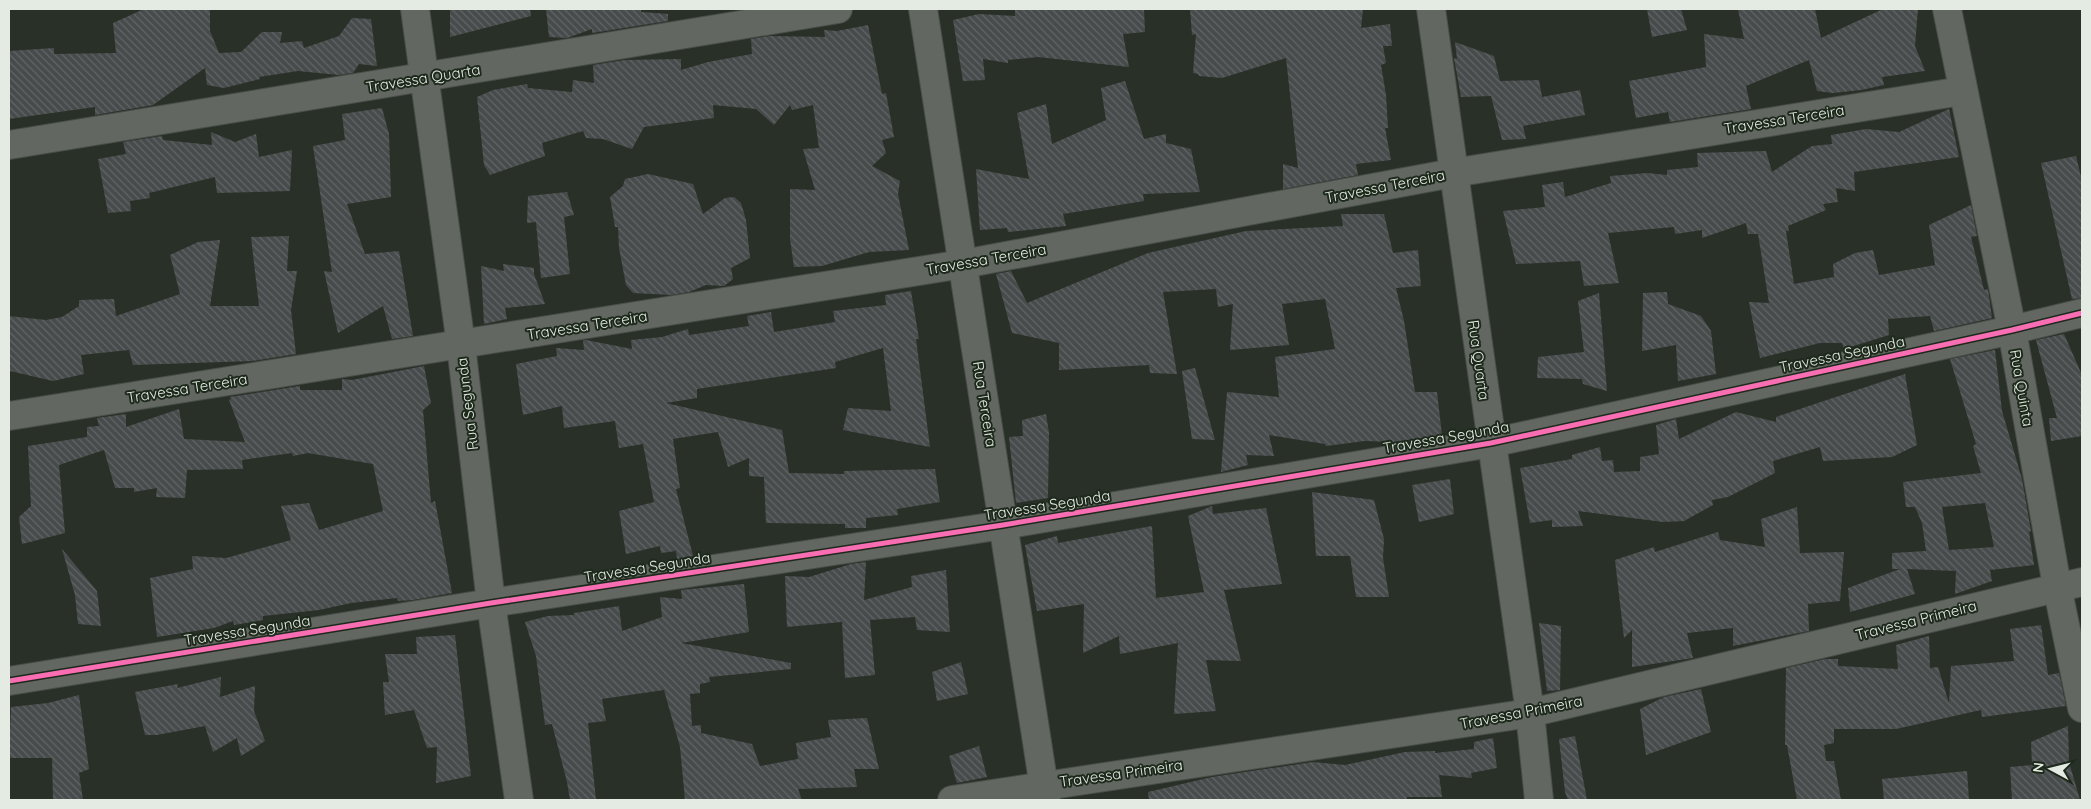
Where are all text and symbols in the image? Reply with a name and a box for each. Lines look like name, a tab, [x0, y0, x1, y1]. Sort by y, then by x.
street label: Travessa Quarta	[364, 60, 482, 96]
street label: Travessa Terceira	[1722, 100, 1846, 138]
street label: Travessa Terceira	[1323, 165, 1447, 207]
street label: Travessa Terceira	[924, 239, 1048, 279]
street label: Travessa Terceira	[525, 306, 649, 344]
street label: Rua Quarta	[1464, 319, 1494, 401]
street label: Travessa Segunda	[1777, 331, 1907, 377]
street label: Rua Quinta	[2006, 348, 2038, 428]
street label: Rua Segunda	[452, 357, 482, 451]
street label: Rua Terceira	[969, 360, 1001, 448]
street label: Travessa Terceira	[125, 369, 249, 407]
street label: Travessa Segunda	[1381, 417, 1511, 457]
street label: Travessa Segunda	[982, 486, 1112, 524]
street label: Travessa Segunda	[582, 548, 712, 586]
street label: Travessa Primeira	[1853, 596, 1979, 644]
street label: Travessa Segunda	[182, 611, 312, 649]
street label: Travessa Primeira	[1458, 691, 1584, 733]
north arrow	[2026, 744, 2076, 794]
street label: Travessa Primeira	[1058, 755, 1184, 791]
text: N	[2029, 761, 2048, 774]

